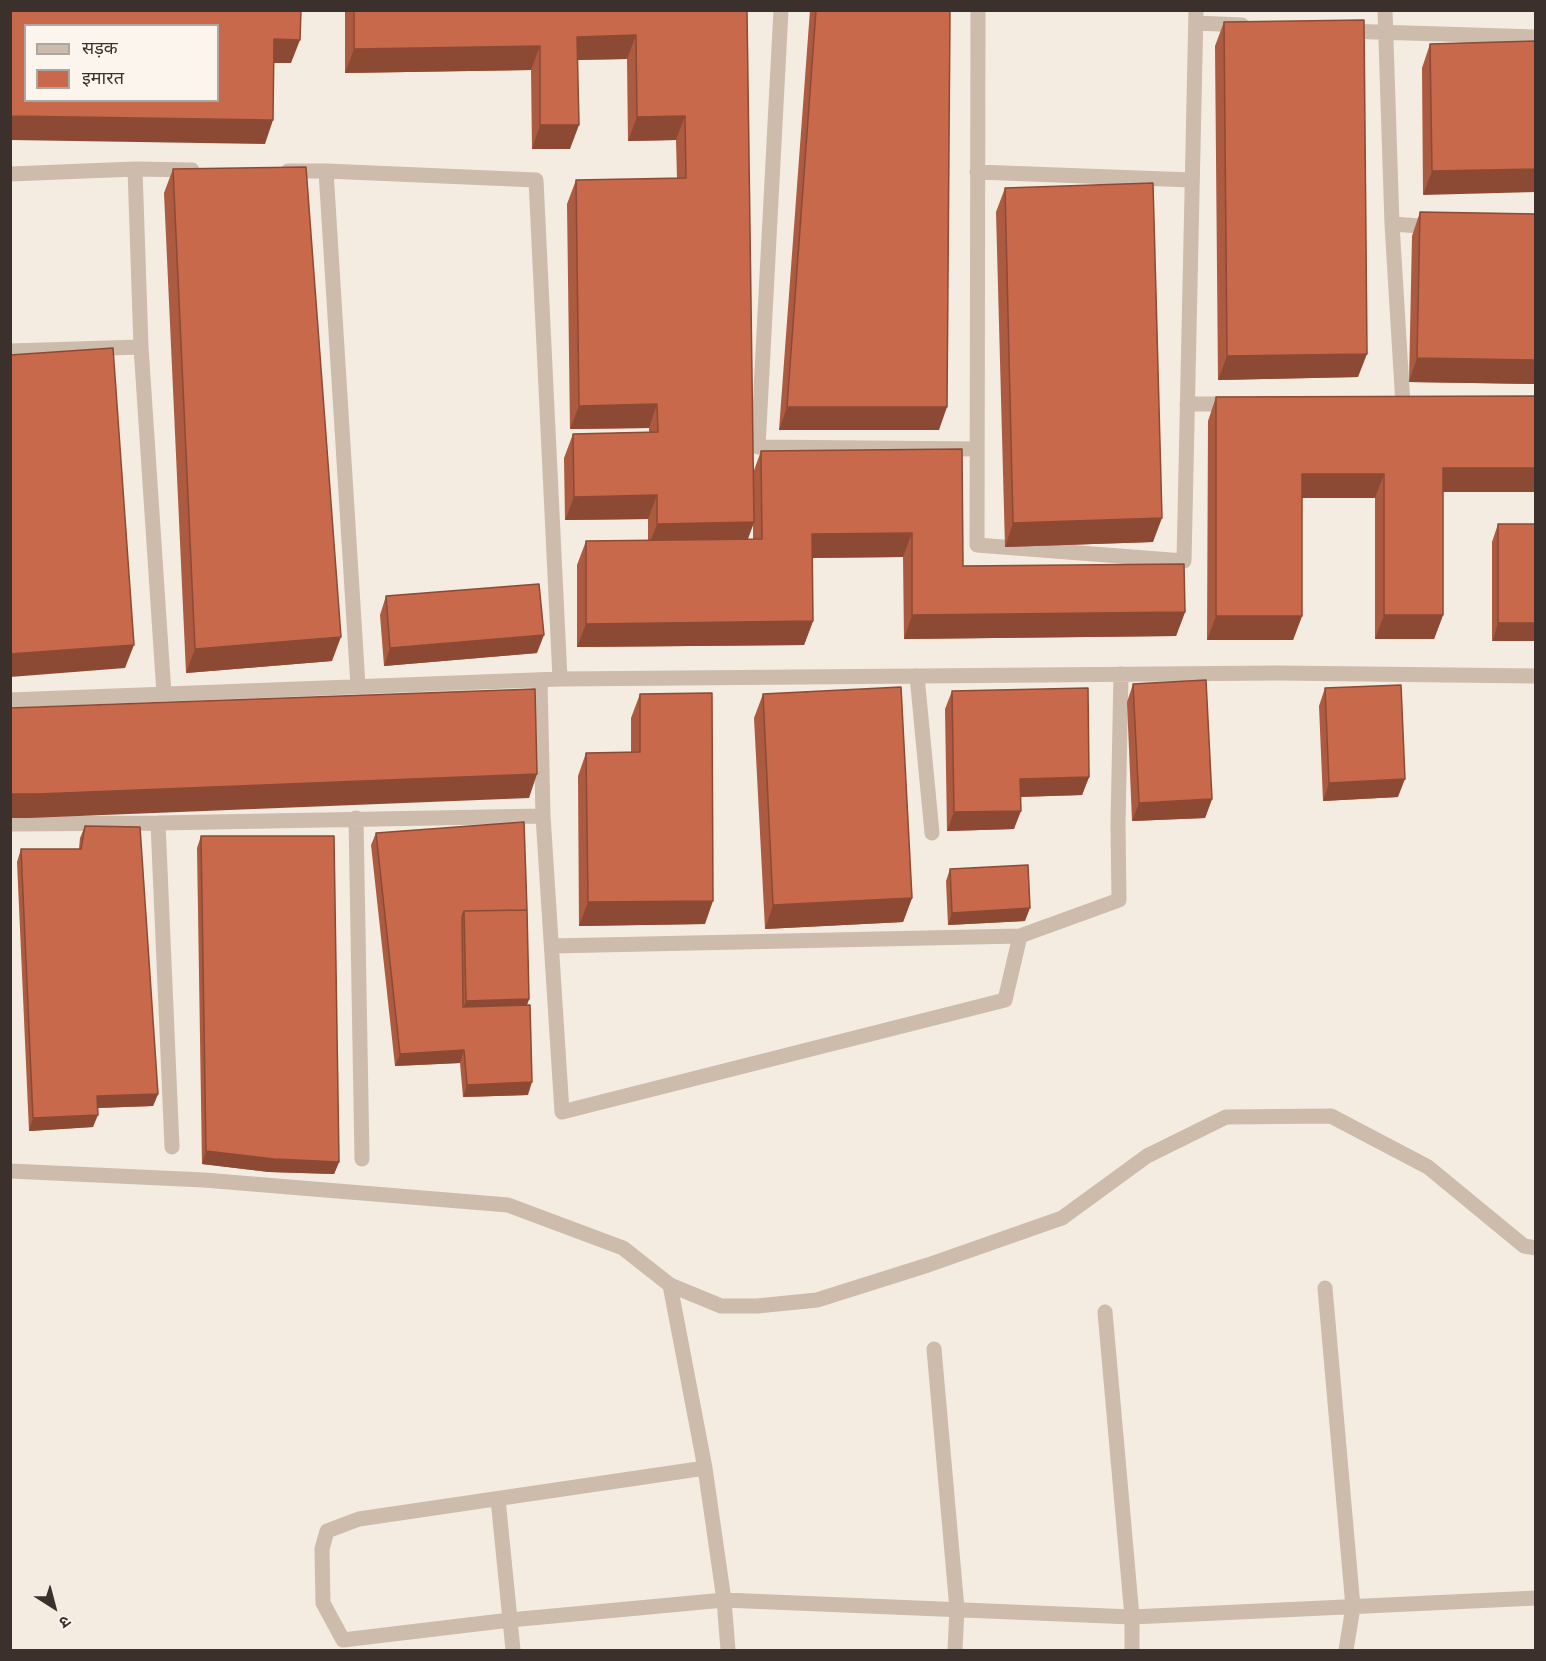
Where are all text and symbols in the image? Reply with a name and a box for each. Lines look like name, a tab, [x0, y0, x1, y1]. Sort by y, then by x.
legend	[24, 24, 219, 102]
text: सड़क	[82, 37, 118, 59]
text: इमारत	[82, 67, 124, 89]
north arrow	[24, 1577, 84, 1637]
text: उ	[55, 1611, 74, 1632]

